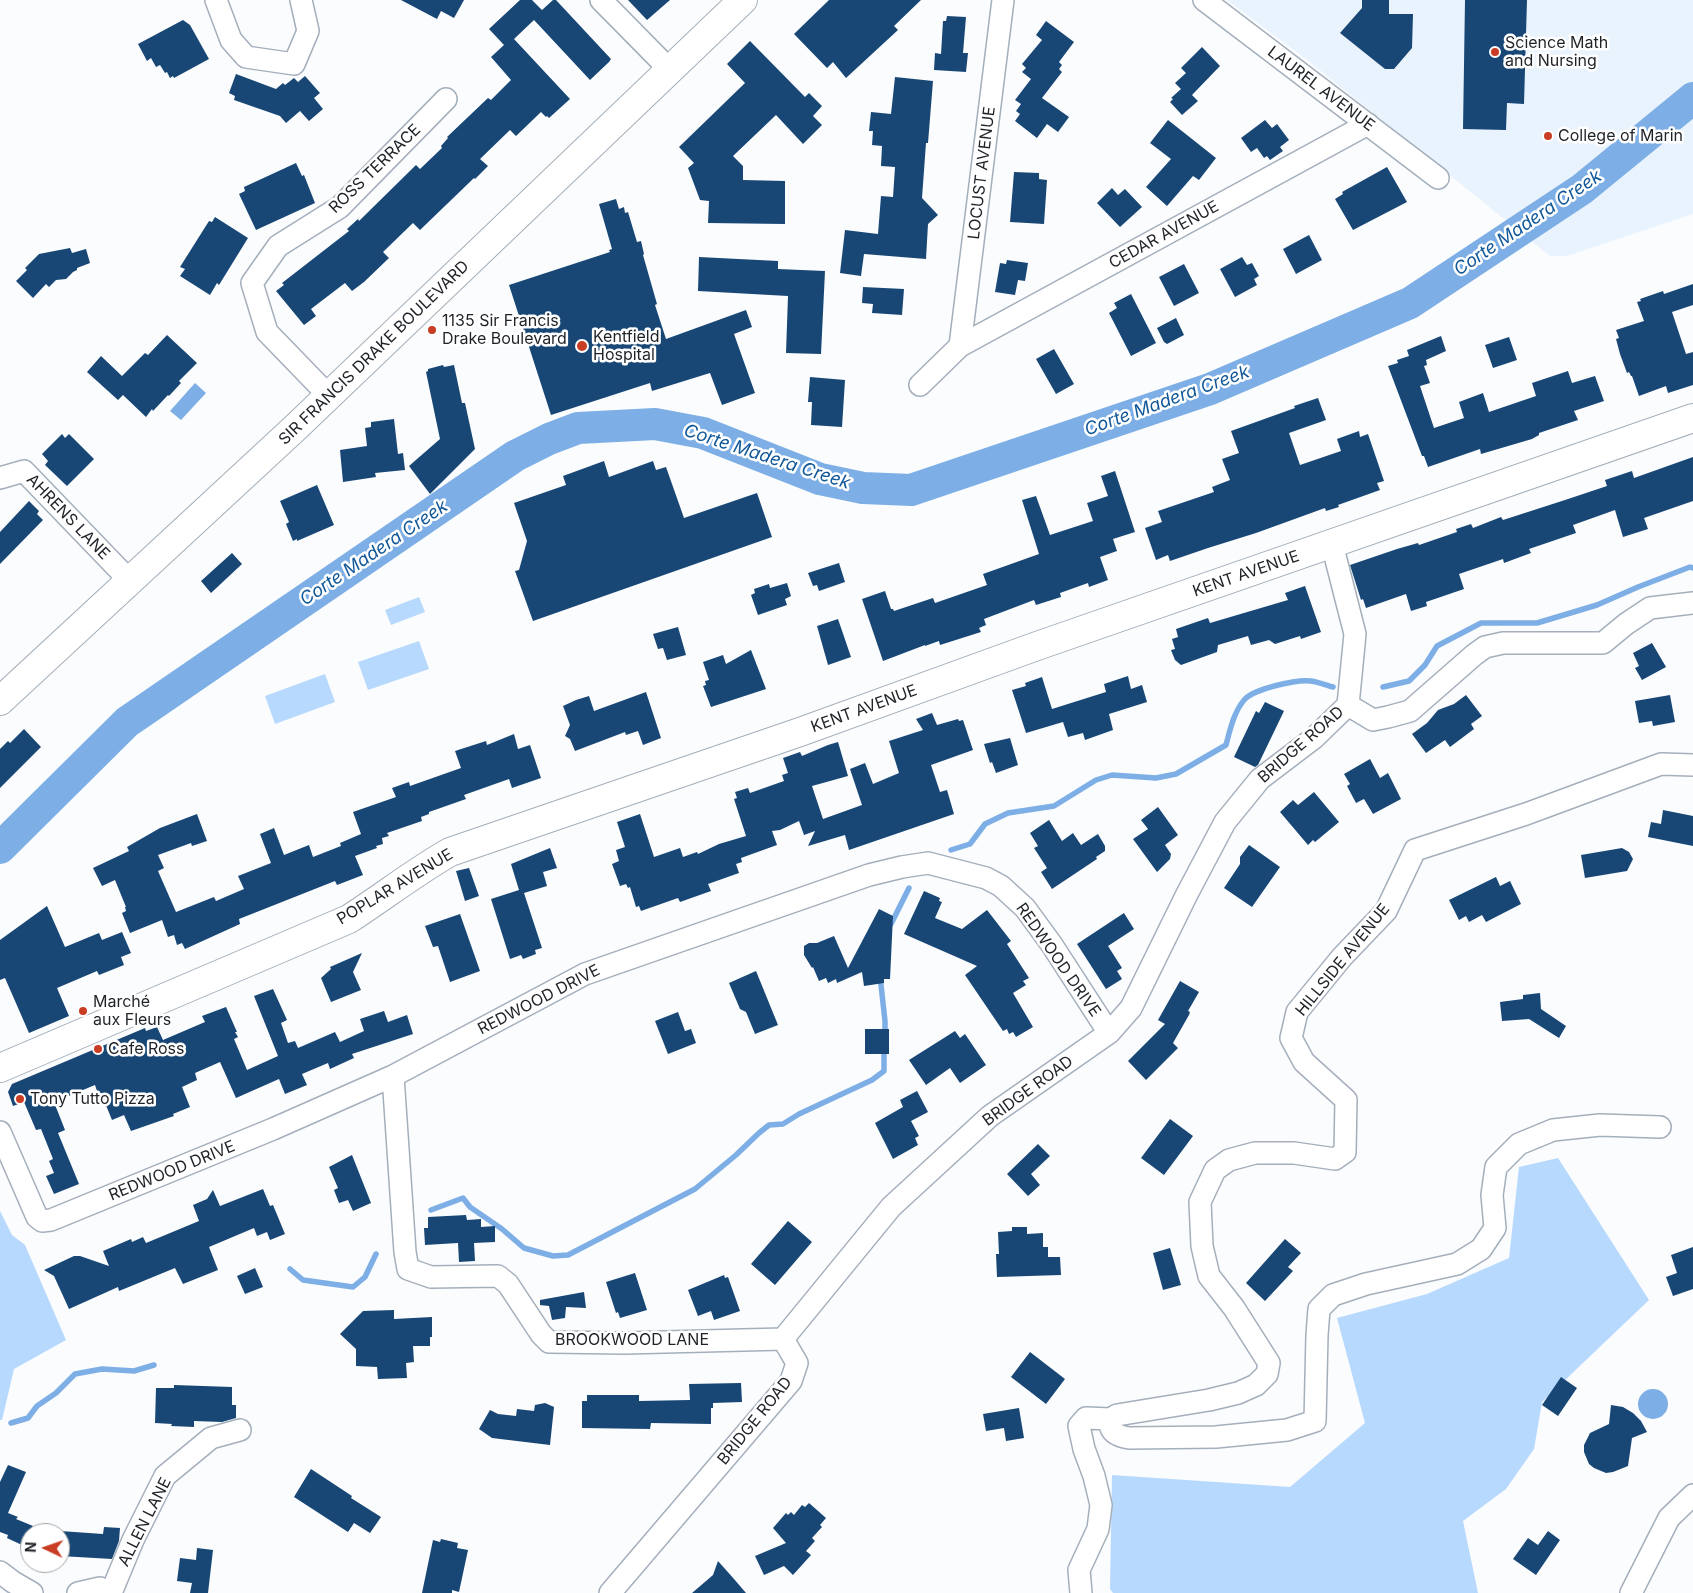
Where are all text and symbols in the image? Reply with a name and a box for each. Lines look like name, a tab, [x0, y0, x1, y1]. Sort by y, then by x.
place label: Science Math and Nursing	[1505, 33, 1608, 71]
street label: LAUREL AVENUE	[1264, 42, 1378, 136]
marker: Science Math and Nursing	[1489, 46, 1501, 58]
street label: LOCUST AVENUE	[964, 105, 1000, 241]
street label: ROSS TERRACE	[325, 120, 425, 218]
place label: College of Marin	[1558, 126, 1683, 146]
marker: College of Marin	[1542, 130, 1554, 142]
water label: Corte Madera Creek	[1450, 165, 1606, 281]
street label: CEDAR AVENUE	[1106, 197, 1222, 273]
street label: SIR FRANCIS DRAKE BOULEVARD	[275, 257, 473, 449]
place label: 1135 Sir Francis Drake Boulevard	[442, 311, 567, 349]
marker: 1135 Sir Francis Drake Boulevard	[426, 324, 438, 336]
place label: Kentfield Hospital	[593, 327, 660, 365]
marker: Kentfield Hospital	[575, 339, 589, 353]
water label: Corte Madera Creek	[1082, 361, 1252, 441]
water label: Corte Madera Creek	[681, 420, 853, 494]
street label: AHRENS LANE	[22, 470, 114, 564]
water label: Corte Madera Creek	[296, 495, 452, 611]
street label: KENT AVENUE	[1190, 547, 1302, 601]
street label: KENT AVENUE	[808, 681, 920, 737]
street label: BRIDGE ROAD	[1254, 703, 1348, 787]
street label: POPLAR AVENUE	[334, 845, 456, 929]
street label: REDWOOD DRIVE	[1012, 899, 1104, 1021]
street label: HILLSIDE AVENUE	[1292, 900, 1394, 1020]
street label: REDWOOD DRIVE	[475, 961, 603, 1039]
place label: Marché aux Fleurs	[93, 992, 171, 1030]
marker: Marché aux Fleurs	[77, 1005, 89, 1017]
place label: Cafe Ross	[108, 1039, 185, 1059]
marker: Cafe Ross	[92, 1043, 104, 1055]
street label: BRIDGE ROAD	[979, 1052, 1077, 1130]
place label: Tony Tutto Pizza	[30, 1089, 155, 1109]
marker: Tony Tutto Pizza	[14, 1093, 26, 1105]
street label: REDWOOD DRIVE	[106, 1137, 238, 1205]
street label: BROOKWOOD LANE	[555, 1330, 709, 1350]
street label: BRIDGE ROAD	[714, 1373, 796, 1469]
street label: ALLEN LANE	[114, 1474, 176, 1570]
north arrow	[20, 1523, 70, 1573]
text: N	[22, 1541, 39, 1553]

